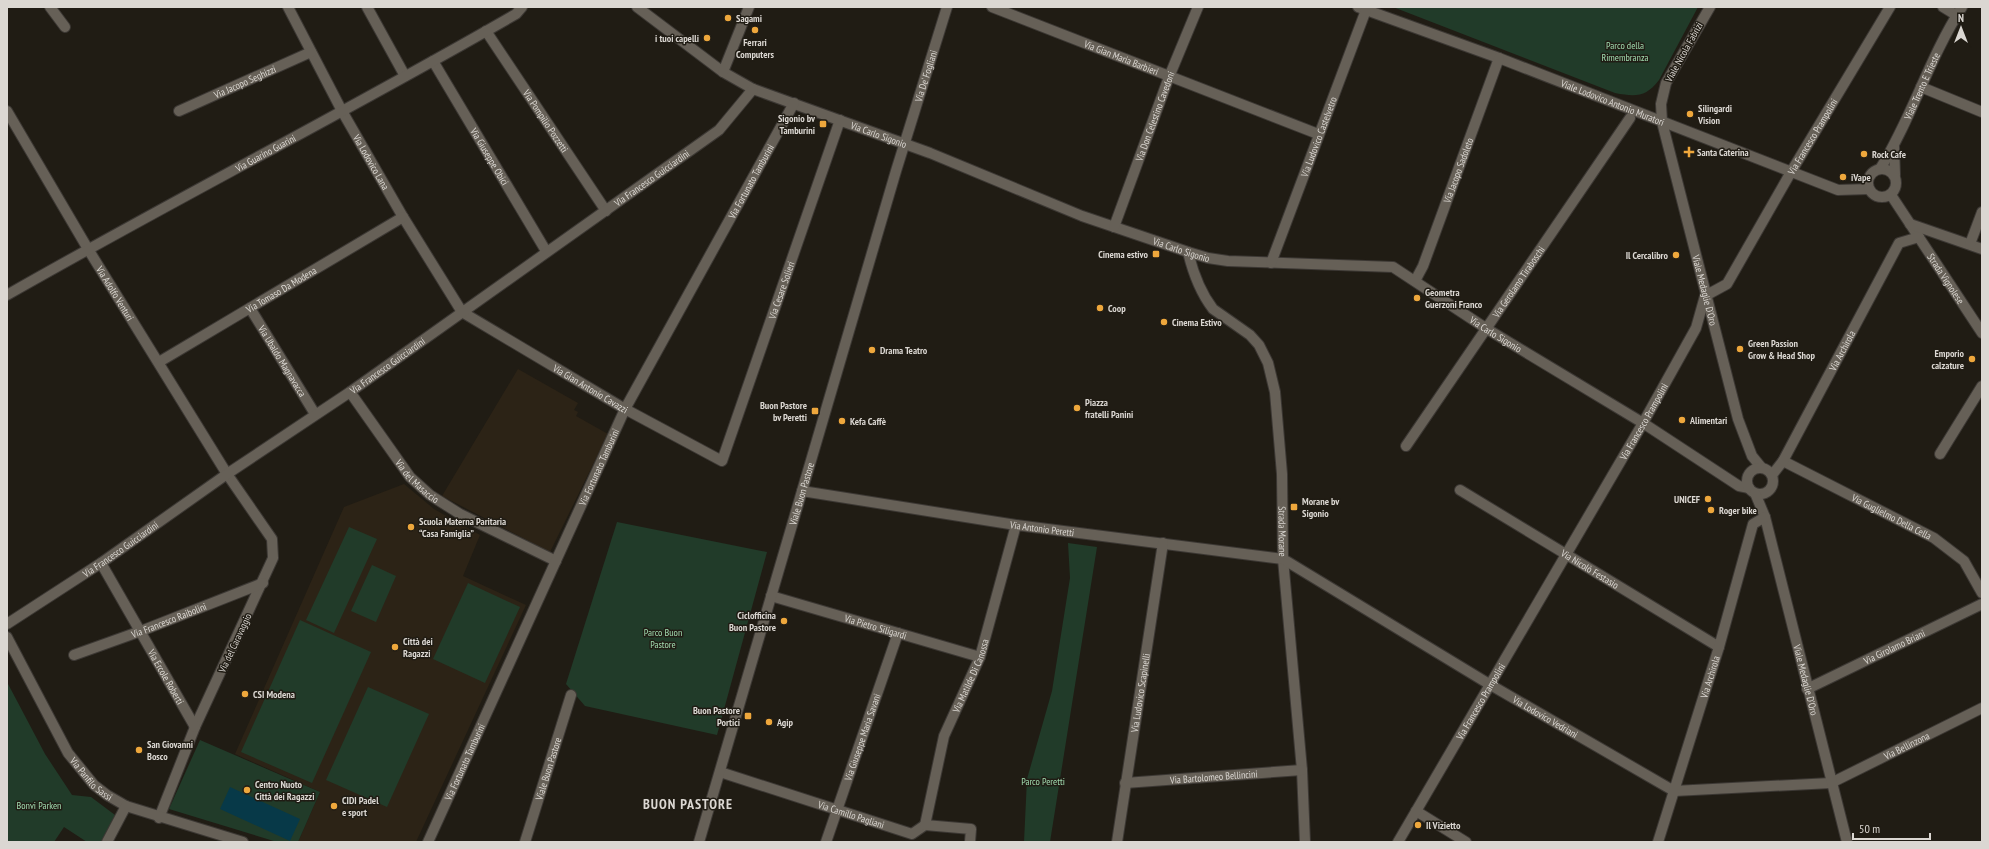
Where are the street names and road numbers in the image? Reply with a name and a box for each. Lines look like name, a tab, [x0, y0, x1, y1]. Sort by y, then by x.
street label: Viale Nicola Fabrizi	[1662, 20, 1706, 85]
street label: Via Gian Maria Barbieri	[1081, 37, 1161, 78]
street label: Via De' Fogliani	[911, 48, 940, 104]
street label: Viale Trento E Trieste	[1900, 50, 1943, 122]
street label: Via Jacopo Seghizzi	[211, 62, 278, 102]
street label: Via Don Celestino Cavedoni	[1132, 69, 1177, 164]
street label: Viale Lodovico Antonio Muratori	[1558, 76, 1666, 128]
street label: Via Pompilio Pozzetti	[520, 86, 572, 155]
street label: Via Ludovico Castelvetro	[1297, 95, 1339, 179]
street label: Via Francesco Prampolini	[1784, 96, 1840, 178]
street label: Via Carlo Sigonio	[848, 118, 909, 151]
street label: Via Giuseppe Obici	[467, 124, 512, 188]
street label: Via Guarino Guarini	[232, 131, 298, 175]
street label: Via Lodovico Lana	[350, 131, 392, 192]
street label: Via Jacopo Sadoleto	[1440, 136, 1476, 205]
street label: Via Fortunato Tamburini	[725, 142, 777, 222]
street label: Via Francesco Guicciardini	[611, 147, 692, 210]
street label: Via Carlo Sigonio	[1150, 234, 1211, 265]
street label: Via Gerolamo Tiraboschi	[1489, 243, 1547, 321]
street label: Strada Vignolese	[1925, 251, 1967, 306]
street label: Viale Medaglie D'Oro	[1690, 252, 1720, 327]
street label: Via Cesare Solieri	[765, 260, 797, 321]
street label: Via Adolfo Venturi	[93, 263, 137, 323]
street label: Via Tomaso Da Modena	[243, 263, 319, 316]
street label: Via Carlo Sigonio	[1466, 312, 1524, 355]
street label: Via Ubaldo Magnavacca	[255, 322, 309, 399]
street label: Via Archirola	[1825, 328, 1858, 374]
street label: Via Francesco Guicciardini	[346, 334, 428, 397]
street label: Via Gian Antonio Cavazzi	[550, 361, 630, 416]
street label: Via Francesco Prampolini	[1616, 381, 1670, 463]
street label: Via Fortunato Tamburini	[575, 426, 622, 508]
street label: Via del Masaccio	[392, 456, 442, 506]
street label: Viale Buon Pastore	[786, 461, 817, 528]
street label: Via Guglielmo Della Cella	[1849, 490, 1934, 542]
street label: Strada Morane	[1276, 506, 1289, 557]
street label: Via Antonio Peretti	[1008, 517, 1075, 539]
street label: Via Francesco Guicciardini	[79, 518, 161, 580]
street label: Via Nicolò Festasio	[1558, 546, 1621, 591]
street label: Via Francesco Raibolini	[128, 599, 208, 641]
street label: Via del Caravaggio	[215, 611, 254, 676]
street label: Via Pietro Siligardi	[842, 611, 908, 642]
street label: Via Girolamo Briani	[1861, 626, 1927, 667]
street label: Via Matilde Di Canossa	[949, 637, 991, 715]
street label: Viale Medaglie D'Oro	[1791, 642, 1821, 717]
street label: Via Ercole Roberti	[145, 646, 187, 707]
street label: Via Ludovico Scapinelli	[1127, 652, 1152, 734]
street label: Via Archirola	[1697, 654, 1722, 701]
street label: Via Francesco Prampolini	[1452, 661, 1508, 743]
street label: Via Giuseppe Maria Savani	[841, 692, 883, 783]
street label: Via Lodovico Vedriani	[1510, 692, 1580, 741]
street label: Via Fortunato Tamburini	[441, 721, 488, 803]
street label: Via Bellinzona	[1881, 729, 1931, 763]
street label: Viale Buon Pastore	[532, 736, 564, 802]
street label: Via Panfilo Sassi	[67, 754, 115, 803]
street label: Via Bartolomeo Bellincini	[1169, 767, 1258, 786]
street label: Via Camillo Pagliani	[816, 797, 886, 831]

